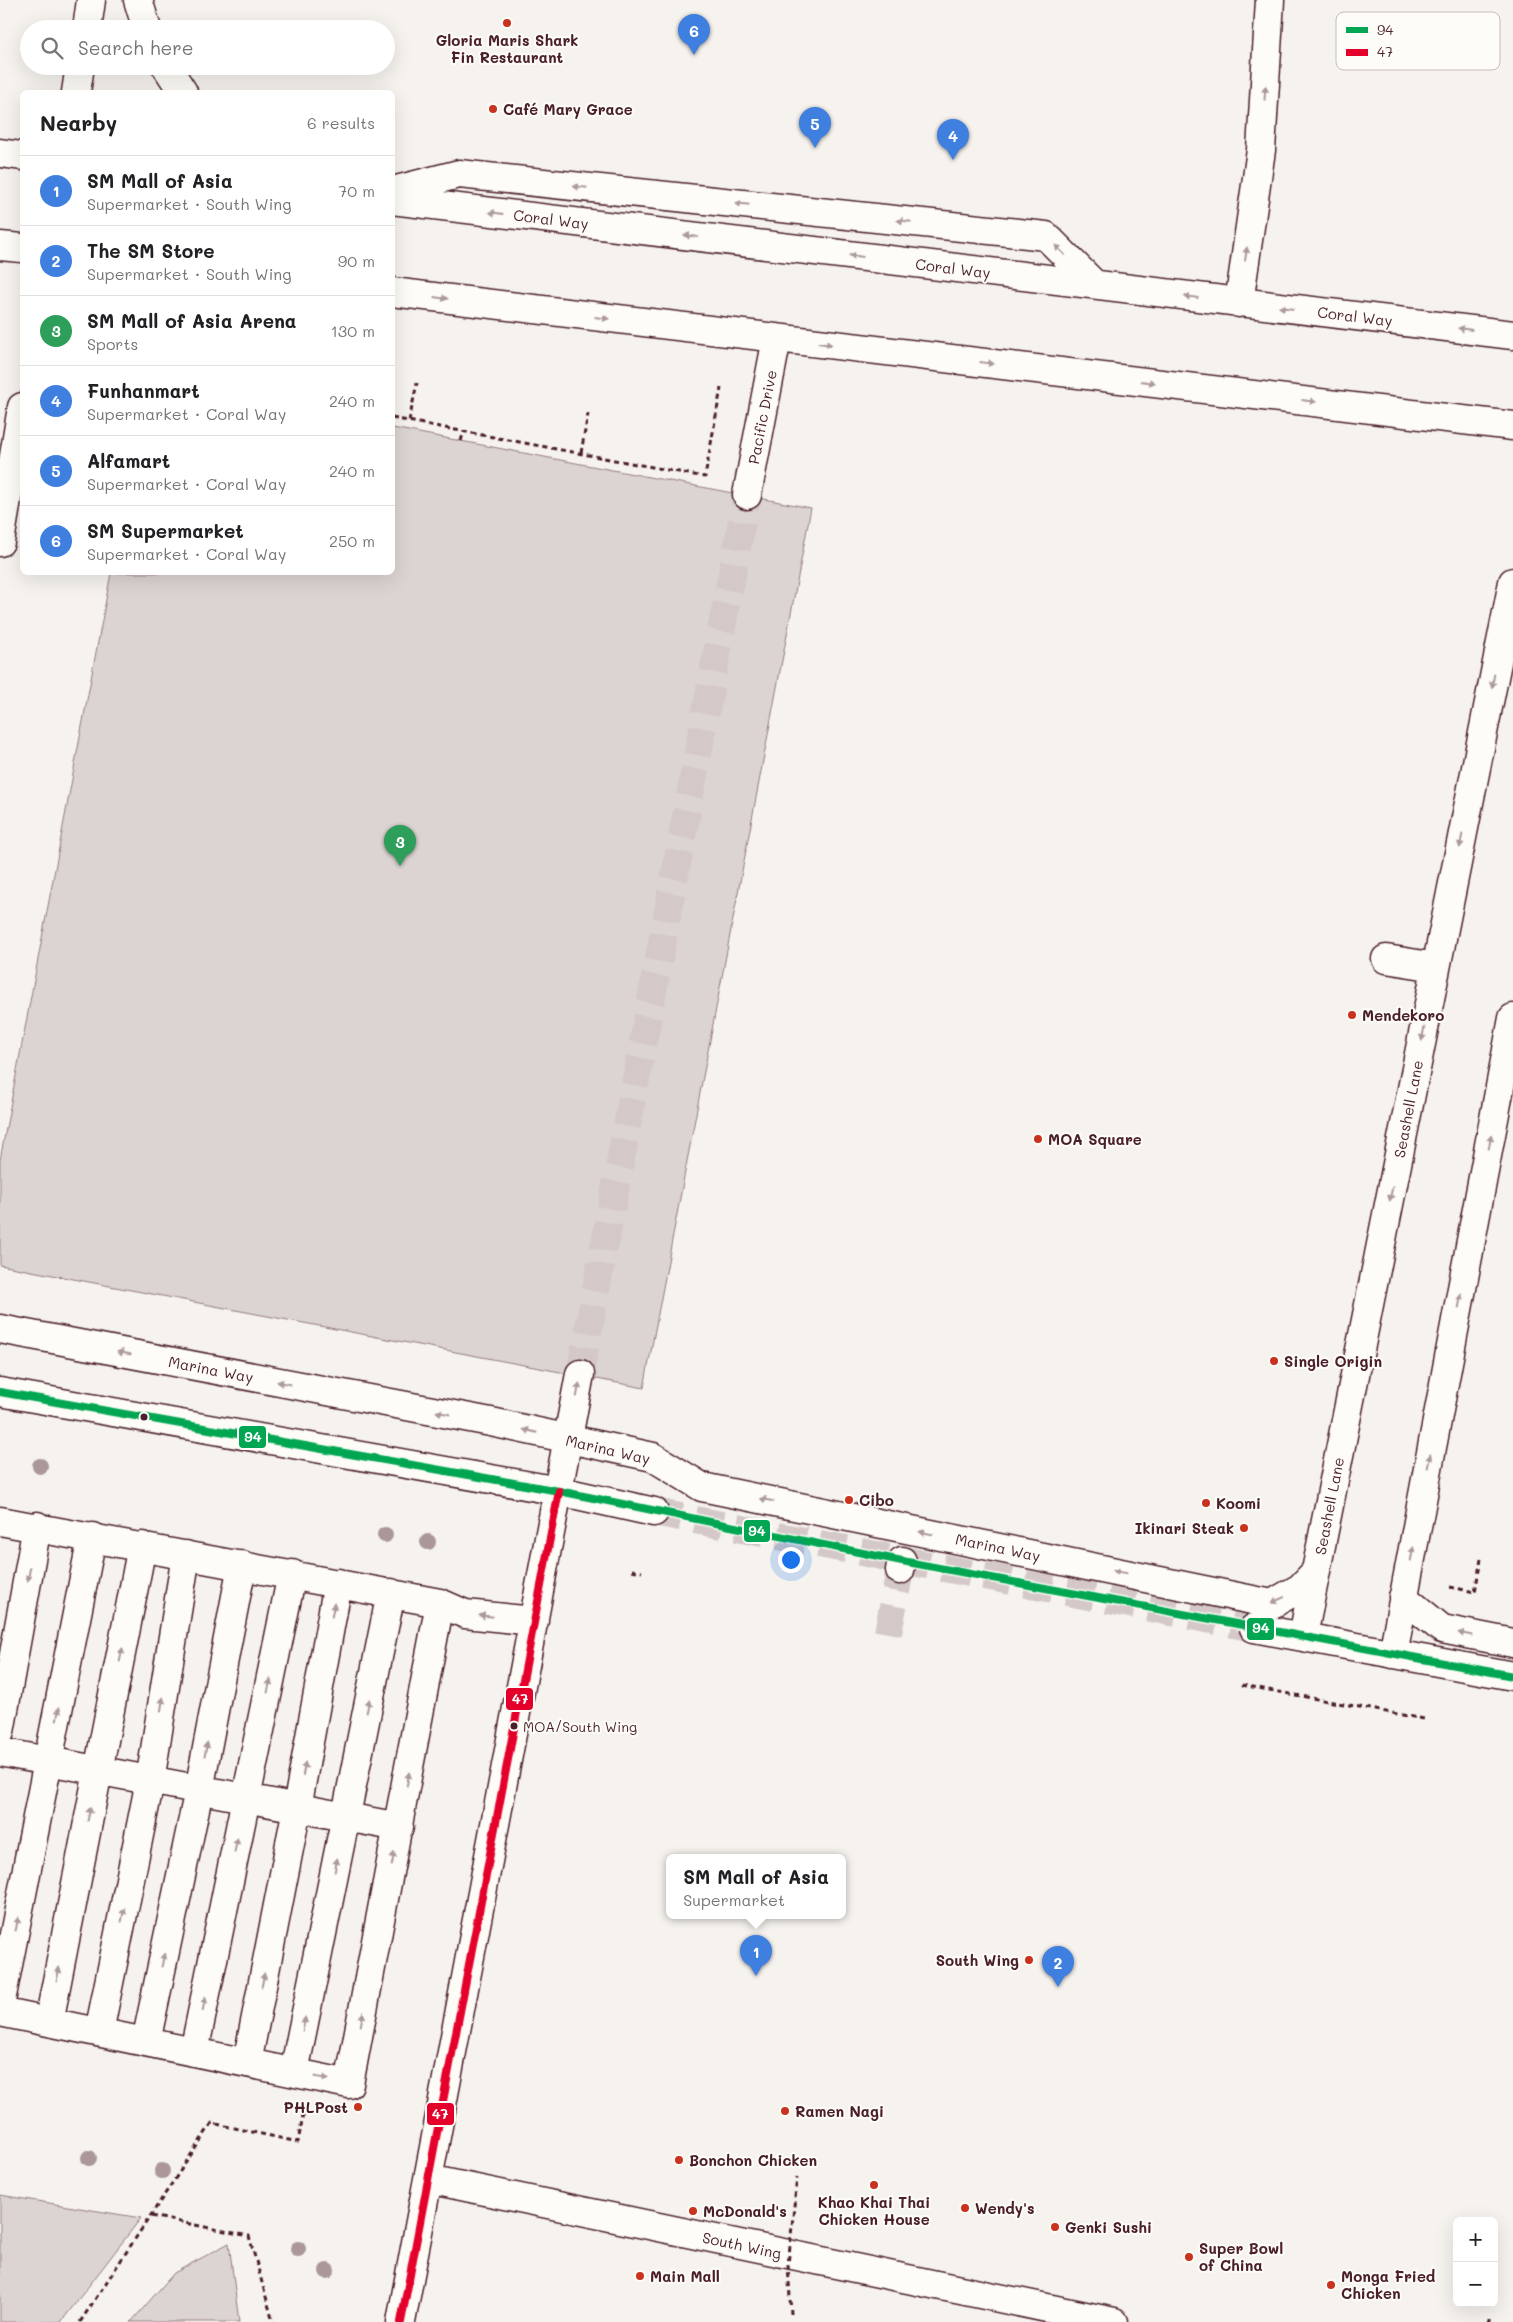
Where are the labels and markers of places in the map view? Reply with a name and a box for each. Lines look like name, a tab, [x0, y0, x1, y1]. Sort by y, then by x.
pin: 6	[678, 14, 710, 55]
marker: Gloria Maris Shark Fin Restaurant	[501, 17, 513, 29]
place label: Gloria Maris Shark Fin Restaurant	[436, 30, 578, 67]
place label: Café Mary Grace	[503, 99, 633, 119]
marker: Café Mary Grace	[487, 103, 499, 115]
pin: 5	[799, 107, 831, 148]
pin: 4	[937, 119, 969, 160]
pin: 3	[384, 825, 416, 866]
place label: Mendekoro	[1362, 1005, 1444, 1025]
marker: Mendekoro	[1346, 1009, 1358, 1021]
place label: MOA Square	[1048, 1129, 1142, 1149]
marker: MOA Square	[1032, 1133, 1044, 1145]
place label: Single Origin	[1284, 1351, 1382, 1371]
marker: Single Origin	[1268, 1355, 1280, 1367]
unlabelled marker	[139, 1412, 149, 1422]
place label: Cibo	[859, 1490, 894, 1510]
place label: Koomi	[1216, 1493, 1261, 1513]
marker: Cibo	[843, 1494, 855, 1506]
marker: Koomi	[1200, 1497, 1212, 1509]
place label: Ikinari Steak	[1135, 1518, 1234, 1538]
marker: Ikinari Steak	[1238, 1522, 1250, 1534]
place label: MOA/South Wing	[523, 1717, 637, 1736]
marker: MOA/South Wing	[509, 1721, 519, 1731]
pin: 1	[740, 1935, 772, 1976]
pin: 2	[1042, 1946, 1074, 1987]
place label: South Wing	[936, 1950, 1019, 1970]
marker: South Wing	[1023, 1954, 1035, 1966]
place label: PHLPost	[283, 2097, 348, 2117]
marker: PHLPost	[352, 2101, 364, 2113]
place label: Ramen Nagi	[795, 2101, 884, 2121]
marker: Ramen Nagi	[779, 2105, 791, 2117]
place label: Bonchon Chicken	[689, 2150, 817, 2170]
marker: Bonchon Chicken	[673, 2154, 685, 2166]
marker: Khao Khai Thai Chicken House	[868, 2179, 880, 2191]
place label: Khao Khai Thai Chicken House	[818, 2192, 930, 2229]
place label: Wendy's	[975, 2198, 1035, 2218]
place label: McDonald's	[703, 2201, 787, 2221]
marker: Wendy's	[959, 2202, 971, 2214]
marker: McDonald's	[687, 2205, 699, 2217]
place label: Genki Sushi	[1065, 2217, 1152, 2237]
marker: Genki Sushi	[1049, 2221, 1061, 2233]
place label: Super Bowl of China	[1199, 2238, 1283, 2275]
marker: Super Bowl of China	[1183, 2251, 1195, 2263]
place label: Main Mall	[650, 2266, 720, 2286]
place label: Monga Fried Chicken	[1341, 2266, 1436, 2303]
marker: Main Mall	[634, 2270, 646, 2282]
marker: Monga Fried Chicken	[1325, 2279, 1337, 2291]

